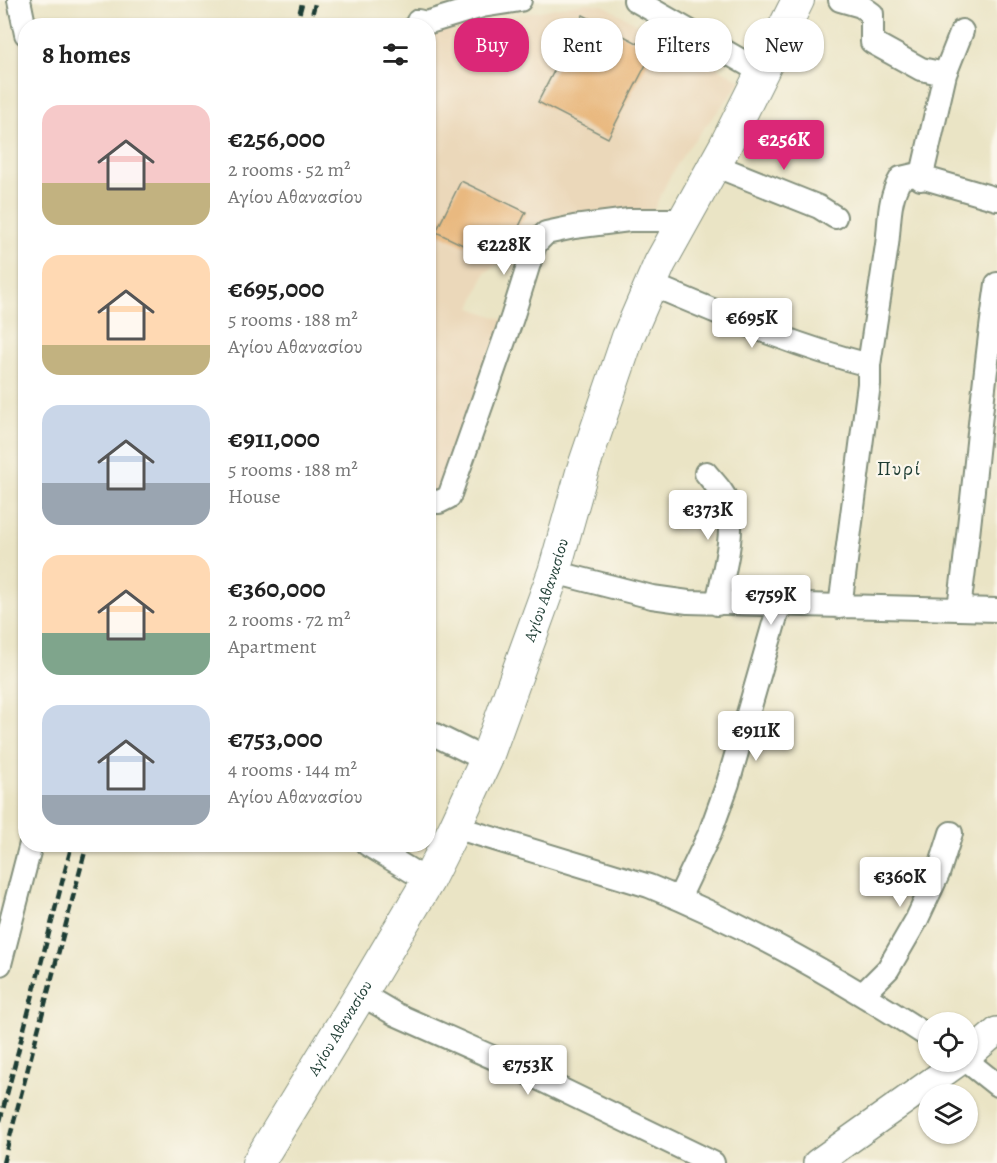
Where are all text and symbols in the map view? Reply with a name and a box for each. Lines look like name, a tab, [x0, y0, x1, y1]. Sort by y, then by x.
chip: Buy	[454, 18, 529, 72]
chip: Rent	[541, 18, 623, 72]
chip: Filters	[635, 18, 732, 72]
chip: New	[744, 18, 824, 72]
text: 8 homes	[42, 37, 131, 72]
icon: filters	[379, 38, 412, 71]
pin: €256K	[742, 120, 826, 171]
text: €256,000	[228, 121, 325, 156]
text: €256K	[758, 126, 810, 153]
icon: home	[90, 129, 162, 201]
text: 2 rooms · 52 m²	[228, 156, 351, 183]
text: Αγίου Αθανασίου	[228, 183, 363, 210]
pin: €228K	[462, 225, 546, 276]
text: €228K	[477, 231, 531, 258]
text: €695,000	[228, 271, 324, 306]
icon: home	[90, 279, 162, 351]
pin: €695K	[710, 298, 794, 349]
text: €695K	[726, 304, 778, 331]
text: 5 rooms · 188 m²	[228, 306, 358, 333]
text: Αγίου Αθανασίου	[228, 333, 363, 360]
text: €911,000	[228, 421, 320, 456]
icon: home	[90, 429, 162, 501]
district label: Πυρί	[877, 455, 921, 482]
text: 5 rooms · 188 m²	[228, 456, 358, 483]
text: House	[228, 483, 280, 510]
pin: €373K	[666, 490, 750, 541]
text: €373K	[683, 496, 733, 523]
street label: Αγίου Αθανασίου	[518, 536, 574, 646]
text: €360,000	[228, 571, 326, 606]
pin: €759K	[729, 575, 813, 626]
icon: home	[90, 579, 162, 651]
text: €759K	[746, 581, 796, 608]
text: 2 rooms · 72 m²	[228, 606, 350, 633]
text: Apartment	[228, 633, 317, 660]
pin: €911K	[714, 711, 798, 762]
text: €911K	[732, 717, 780, 744]
text: €753,000	[228, 721, 323, 756]
icon: home	[90, 729, 162, 801]
text: 4 rooms · 144 m²	[228, 756, 357, 783]
text: Αγίου Αθανασίου	[228, 783, 363, 810]
pin: €360K	[858, 857, 942, 908]
text: €360K	[874, 863, 926, 890]
street label: Αγίου Αθανασίου	[302, 976, 378, 1081]
map controls	[918, 1012, 978, 1144]
button: locate	[918, 1012, 978, 1072]
pin: €753K	[486, 1045, 570, 1096]
text: €753K	[503, 1051, 553, 1078]
button: layers	[918, 1084, 978, 1144]

